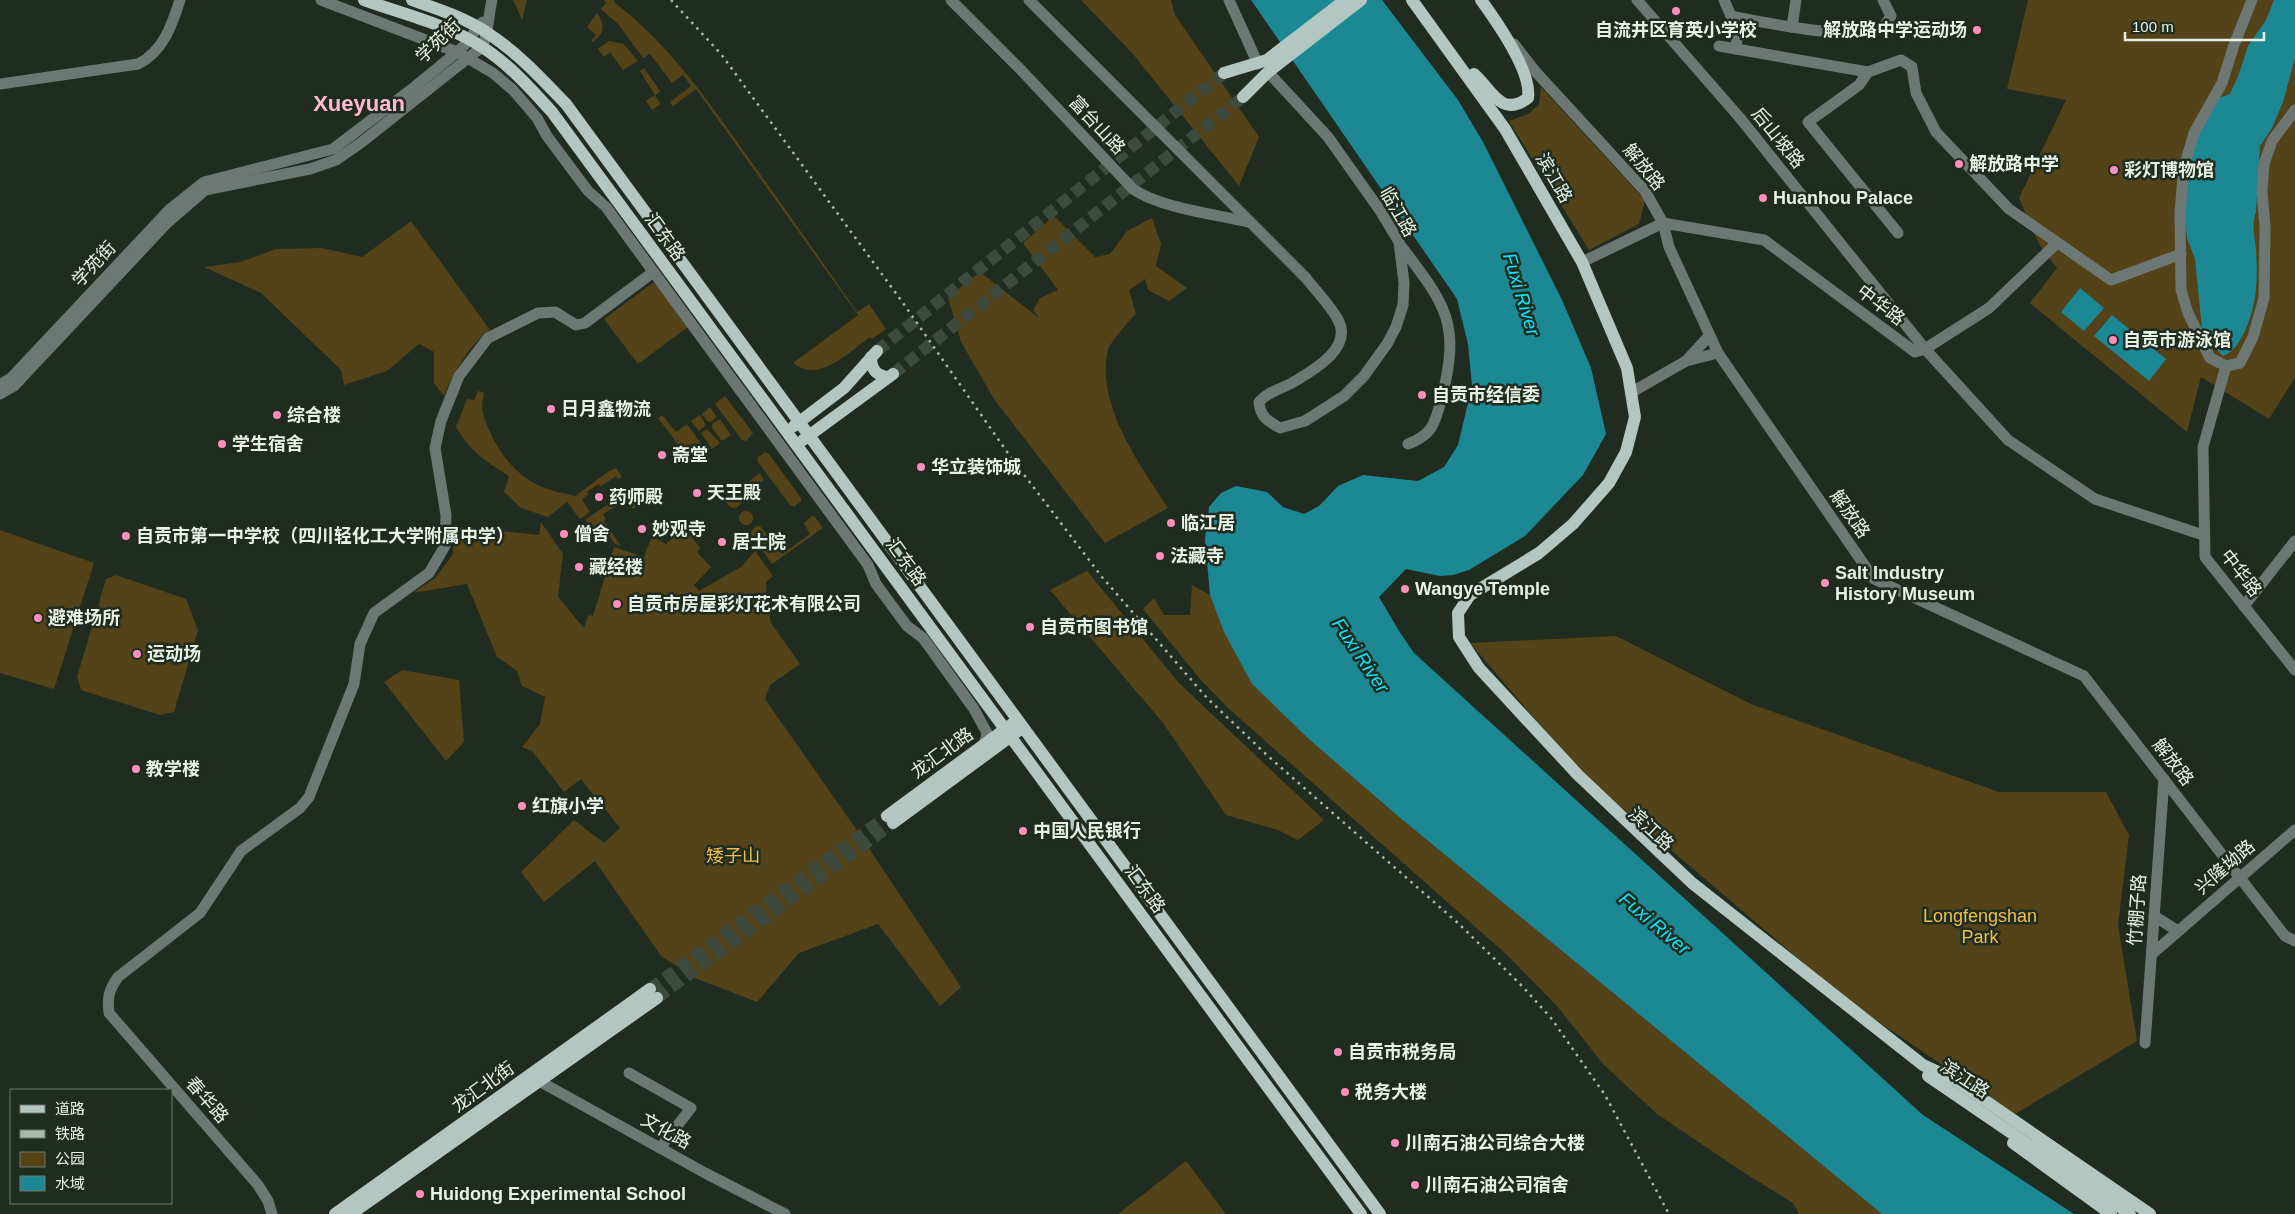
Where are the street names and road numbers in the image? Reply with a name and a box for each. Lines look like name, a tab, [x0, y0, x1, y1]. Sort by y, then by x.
street label: 学苑街	[412, 15, 464, 67]
street label: 富台山路	[1065, 92, 1129, 158]
street label: 后山坡路	[1748, 104, 1808, 172]
street label: 解放路	[1619, 140, 1669, 194]
street label: 滨江路	[1532, 150, 1576, 206]
street label: 临江路	[1376, 184, 1420, 240]
street label: 汇东路	[641, 209, 689, 265]
street label: 学苑街	[68, 237, 120, 291]
street label: 中华路	[1853, 281, 1909, 329]
street label: 解放路	[1826, 486, 1874, 542]
street label: 汇东路	[882, 534, 930, 590]
street label: 中华路	[2216, 546, 2266, 600]
street label: 龙汇北路	[907, 724, 977, 782]
street label: 解放路	[2148, 735, 2198, 789]
street label: 滨江路	[1624, 803, 1678, 855]
street label: 兴隆坳路	[2191, 836, 2259, 898]
street label: 汇东路	[1121, 861, 1169, 917]
street label: 竹棚子路	[2125, 873, 2149, 947]
street label: 滨江路	[1937, 1056, 1993, 1102]
street label: 龙汇北街	[448, 1058, 518, 1116]
street label: 春华路	[182, 1073, 232, 1127]
street label: 文化路	[638, 1109, 694, 1153]

